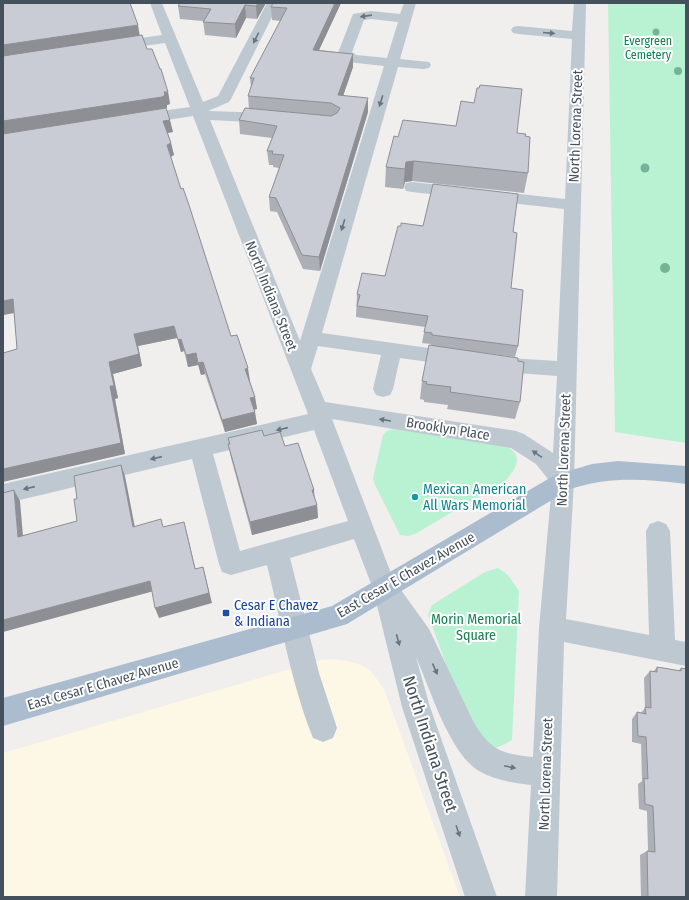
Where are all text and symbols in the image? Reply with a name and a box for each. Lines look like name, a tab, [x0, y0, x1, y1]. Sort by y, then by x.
one-way arrow	[360, 13, 373, 19]
one-way arrow	[543, 30, 555, 36]
one-way arrow	[252, 32, 259, 43]
park label: Evergreen Cemetery	[624, 34, 672, 62]
street label: North Lorena Street	[566, 69, 586, 183]
one-way arrow	[378, 95, 384, 107]
one-way arrow	[340, 220, 346, 232]
street label: North Indiana Street	[241, 239, 301, 354]
street label: North Lorena Street	[554, 393, 574, 507]
street label: Brooklyn Place	[405, 414, 491, 444]
one-way arrow	[379, 417, 391, 423]
one-way arrow	[276, 426, 289, 432]
one-way arrow	[532, 450, 542, 458]
one-way arrow	[150, 456, 162, 462]
place label: Mexican American All Wars Memorial	[423, 481, 526, 514]
one-way arrow	[23, 485, 35, 491]
marker: Mexican American All Wars Memorial	[410, 492, 420, 502]
street label: East Cesar E Chavez Avenue	[334, 528, 478, 621]
place label: Cesar E Chavez & Indiana	[234, 597, 319, 630]
marker: Cesar E Chavez & Indiana	[221, 608, 231, 618]
park label: Morin Memorial Square	[431, 611, 521, 644]
one-way arrow	[395, 634, 401, 646]
street label: East Cesar E Chavez Avenue	[25, 654, 181, 714]
one-way arrow	[432, 664, 438, 676]
street label: North Indiana Street	[398, 673, 462, 815]
street label: North Lorena Street	[536, 717, 556, 831]
one-way arrow	[504, 765, 516, 771]
one-way arrow	[455, 825, 461, 837]

